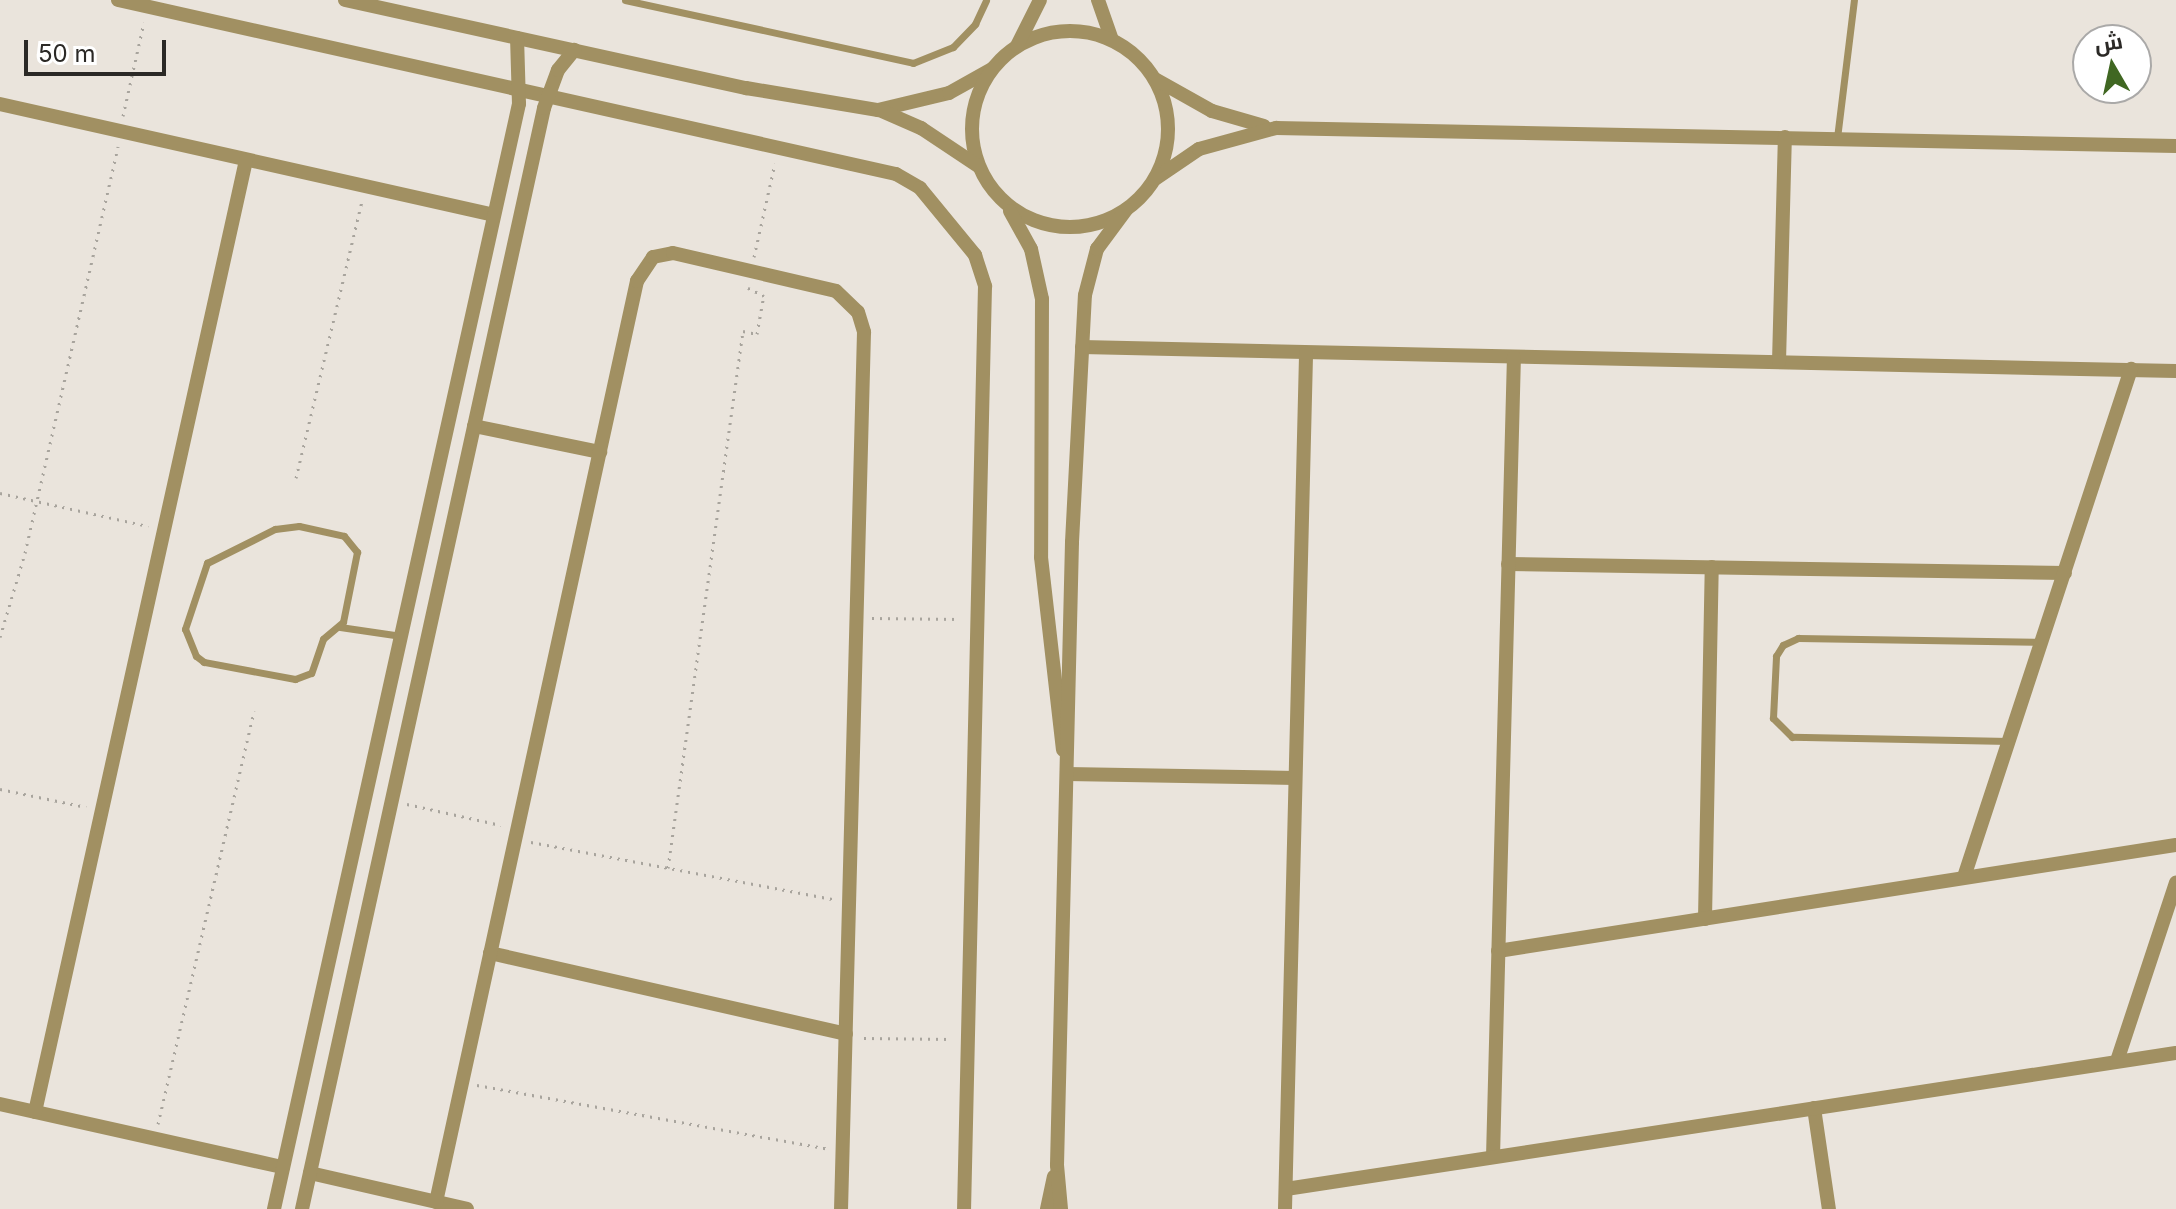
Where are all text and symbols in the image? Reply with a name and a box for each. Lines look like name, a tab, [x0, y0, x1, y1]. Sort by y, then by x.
scale bar	[28, 24, 170, 74]
north arrow	[2072, 24, 2152, 104]
text: ش	[2093, 27, 2125, 57]
text: 50 m	[38, 39, 96, 68]

